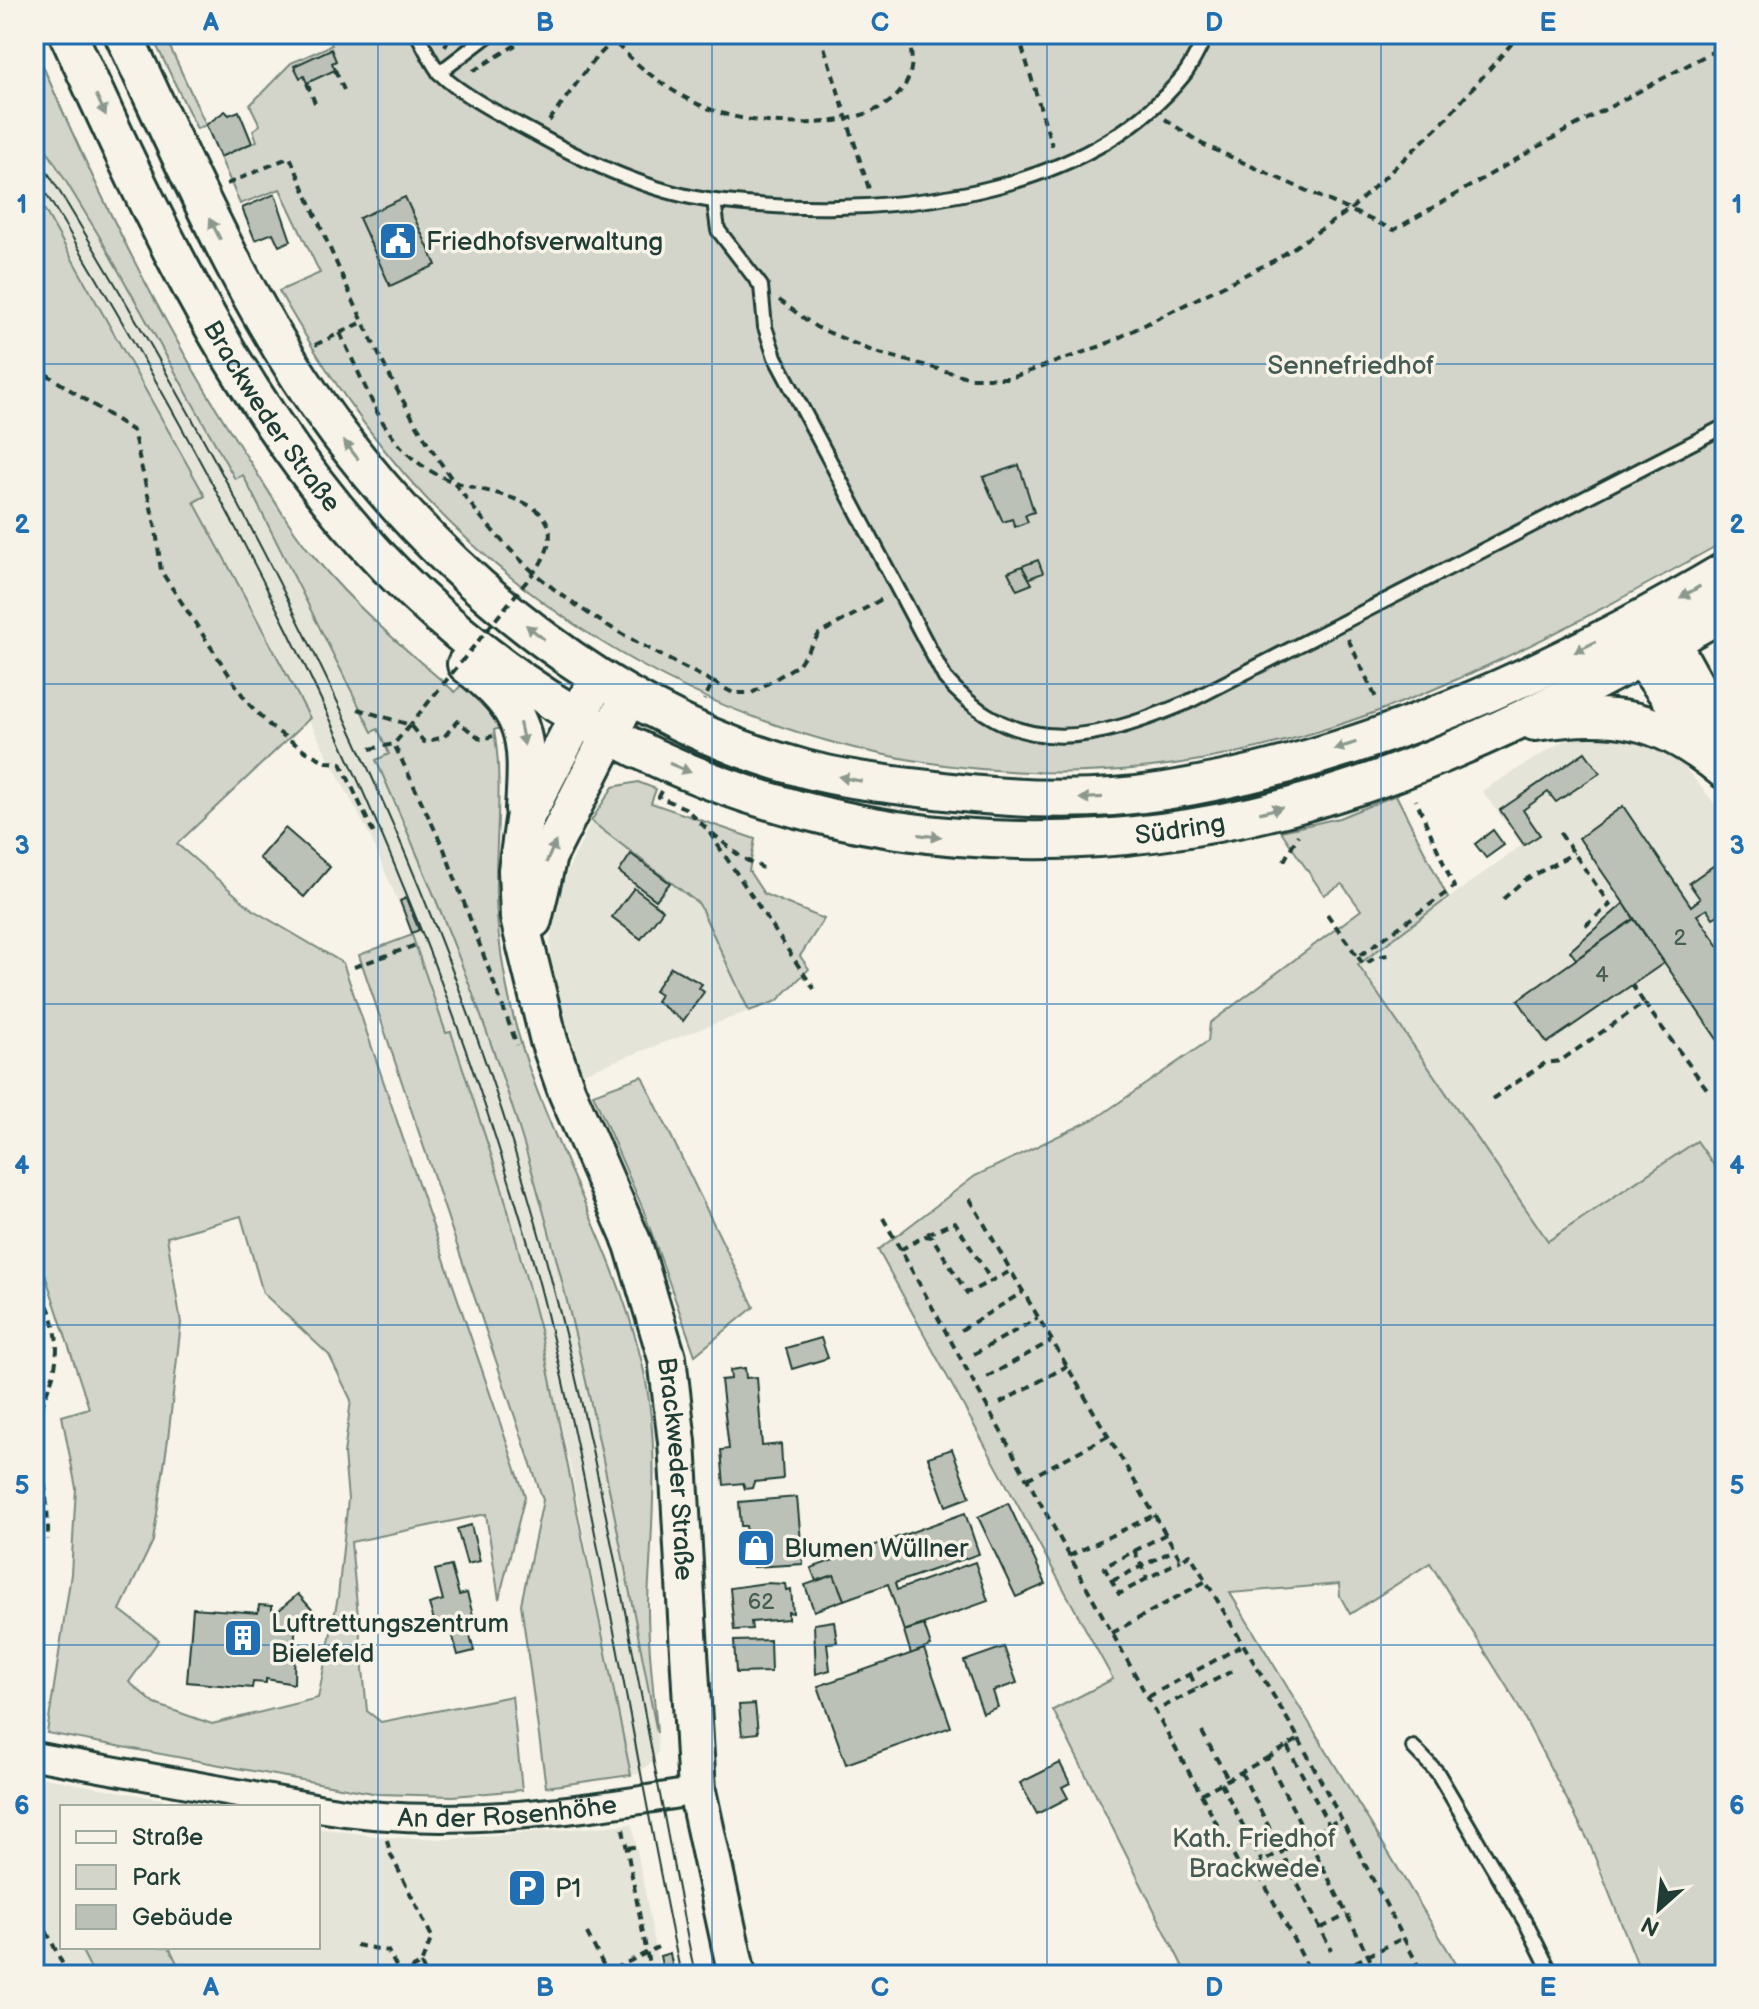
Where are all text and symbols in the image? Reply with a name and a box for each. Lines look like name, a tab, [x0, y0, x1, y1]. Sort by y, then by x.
text: A	[202, 8, 219, 39]
text: B	[536, 8, 554, 39]
text: C	[871, 8, 889, 39]
text: D	[1205, 8, 1223, 39]
text: E	[1540, 8, 1557, 39]
one-way arrow	[94, 93, 108, 117]
text: 1	[17, 190, 27, 221]
text: 1	[1732, 190, 1742, 221]
one-way arrow	[208, 217, 222, 240]
public building icon: Friedhofsverwaltung	[377, 220, 419, 262]
place label: Friedhofsverwaltung	[426, 227, 663, 258]
street label: Brackweder Straße	[196, 316, 347, 519]
park label: Sennefriedhof	[1268, 351, 1434, 382]
one-way arrow	[343, 440, 360, 460]
text: 2	[14, 510, 30, 541]
text: 2	[1729, 510, 1745, 541]
one-way arrow	[1679, 585, 1701, 599]
one-way arrow	[525, 625, 545, 641]
one-way arrow	[1573, 640, 1596, 653]
one-way arrow	[516, 721, 529, 746]
one-way arrow	[1333, 741, 1357, 753]
one-way arrow	[668, 762, 692, 775]
one-way arrow	[838, 772, 863, 784]
one-way arrow	[1078, 792, 1103, 805]
one-way arrow	[1258, 803, 1283, 816]
street label: Südring	[1134, 808, 1228, 852]
one-way arrow	[918, 830, 943, 843]
text: 3	[14, 831, 30, 862]
text: 3	[1729, 831, 1745, 862]
one-way arrow	[544, 841, 558, 864]
house number: 2	[1674, 925, 1687, 952]
house number: 4	[1595, 962, 1609, 989]
text: 4	[14, 1151, 30, 1182]
text: 4	[1729, 1151, 1745, 1182]
street label: Brackweder Straße	[650, 1355, 699, 1581]
text: 5	[14, 1471, 30, 1502]
text: 5	[1729, 1471, 1745, 1502]
shop icon: Blumen Wüllner	[735, 1527, 777, 1569]
place label: Blumen Wüllner	[784, 1534, 969, 1565]
house number: 62	[748, 1589, 774, 1616]
place label: Luftrettungszentrum Bielefeld	[271, 1609, 509, 1670]
building icon: Luftrettungszentrum Bielefeld	[222, 1617, 264, 1659]
street label: An der Rosenhöhe	[397, 1790, 619, 1835]
text: 6	[14, 1791, 30, 1822]
text: 6	[1729, 1791, 1745, 1822]
legend	[60, 1805, 320, 1949]
text: Straße	[132, 1823, 203, 1852]
park label: Kath. Friedhof Brackwede	[1172, 1824, 1336, 1885]
text: Park	[132, 1863, 180, 1892]
parking icon: P1	[506, 1867, 548, 1909]
north arrow	[1619, 1869, 1699, 1949]
place label: P1	[555, 1874, 581, 1905]
text: Gebäude	[132, 1903, 233, 1932]
text: N	[1637, 1910, 1664, 1941]
text: A	[202, 1973, 219, 2004]
text: B	[536, 1973, 554, 2004]
text: C	[871, 1973, 889, 2004]
text: D	[1205, 1973, 1223, 2004]
text: E	[1540, 1973, 1557, 2004]

